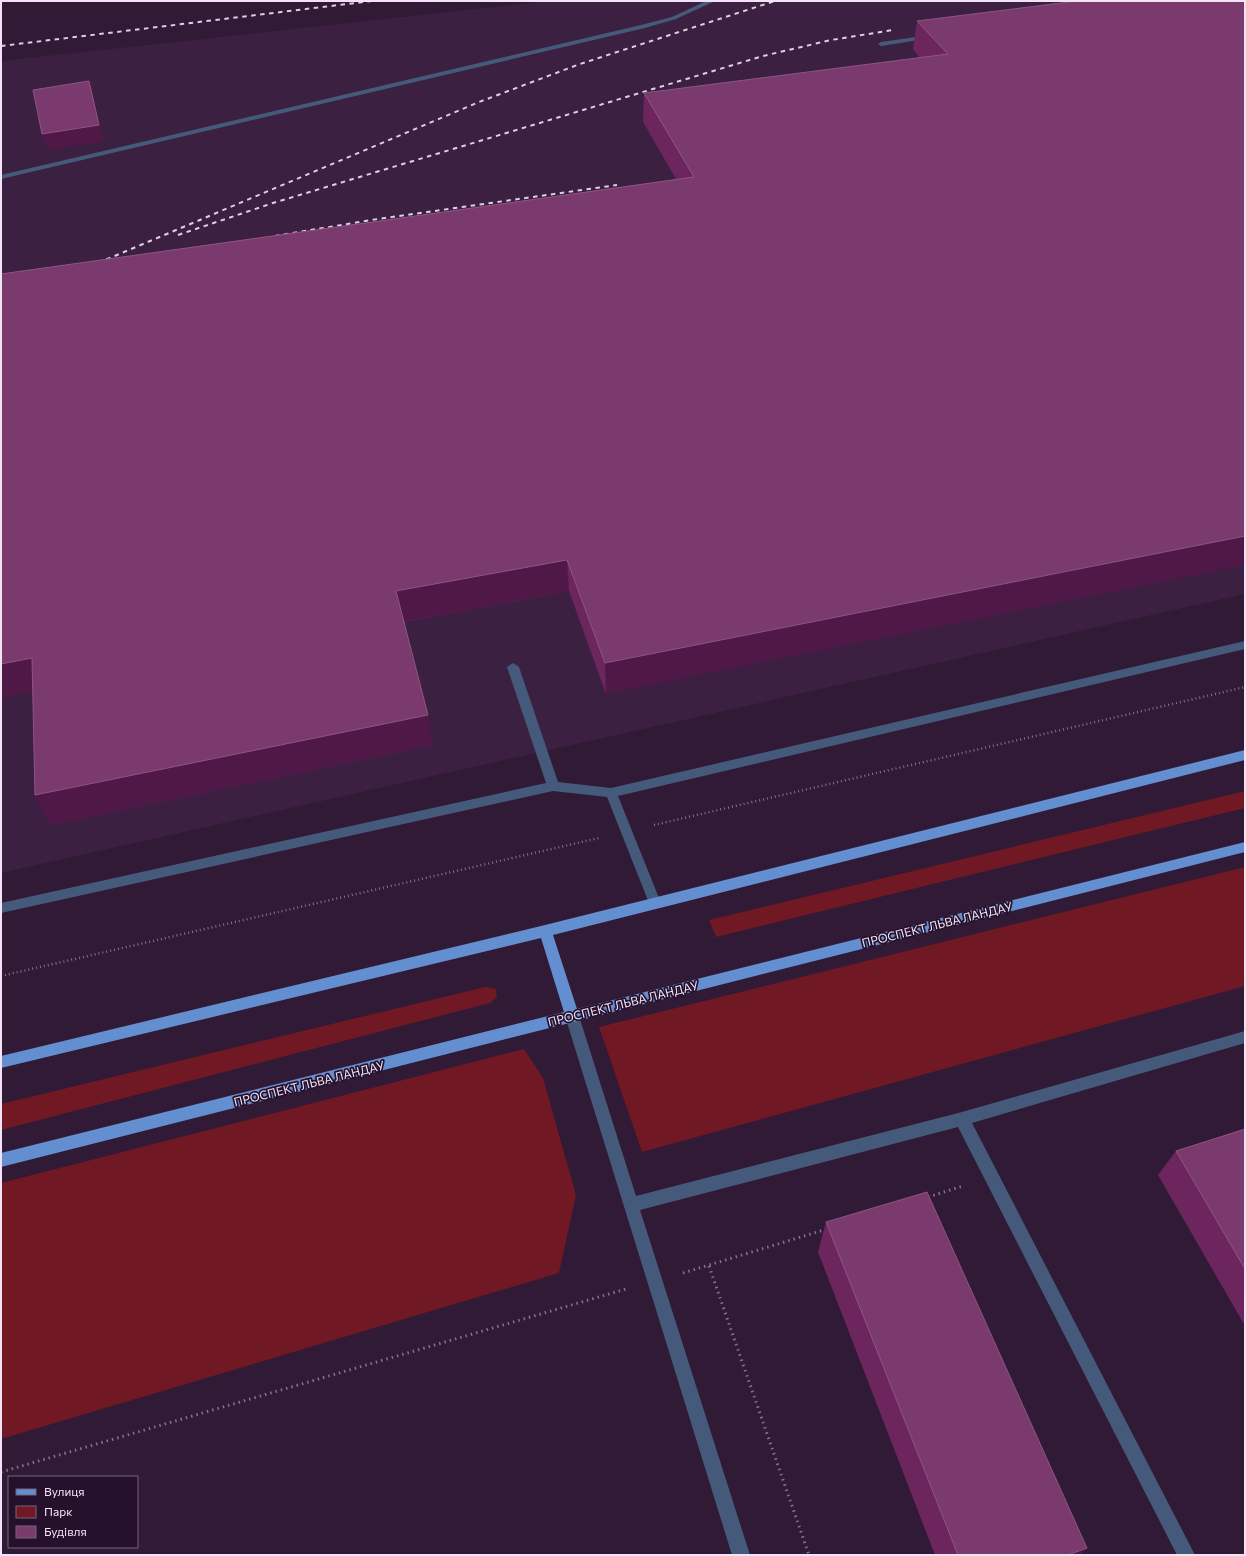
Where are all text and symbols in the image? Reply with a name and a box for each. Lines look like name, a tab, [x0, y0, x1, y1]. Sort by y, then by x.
street label: ПРОСПЕКТ ЛЬВА ЛАНДАУ	[860, 898, 1014, 950]
street label: ПРОСПЕКТ ЛЬВА ЛАНДАУ	[546, 977, 700, 1029]
street label: ПРОСПЕКТ ЛЬВА ЛАНДАУ	[232, 1057, 386, 1109]
legend	[8, 1476, 138, 1548]
text: Вулиця	[44, 1484, 85, 1498]
text: Парк	[44, 1504, 73, 1518]
text: Будівля	[44, 1524, 87, 1538]

